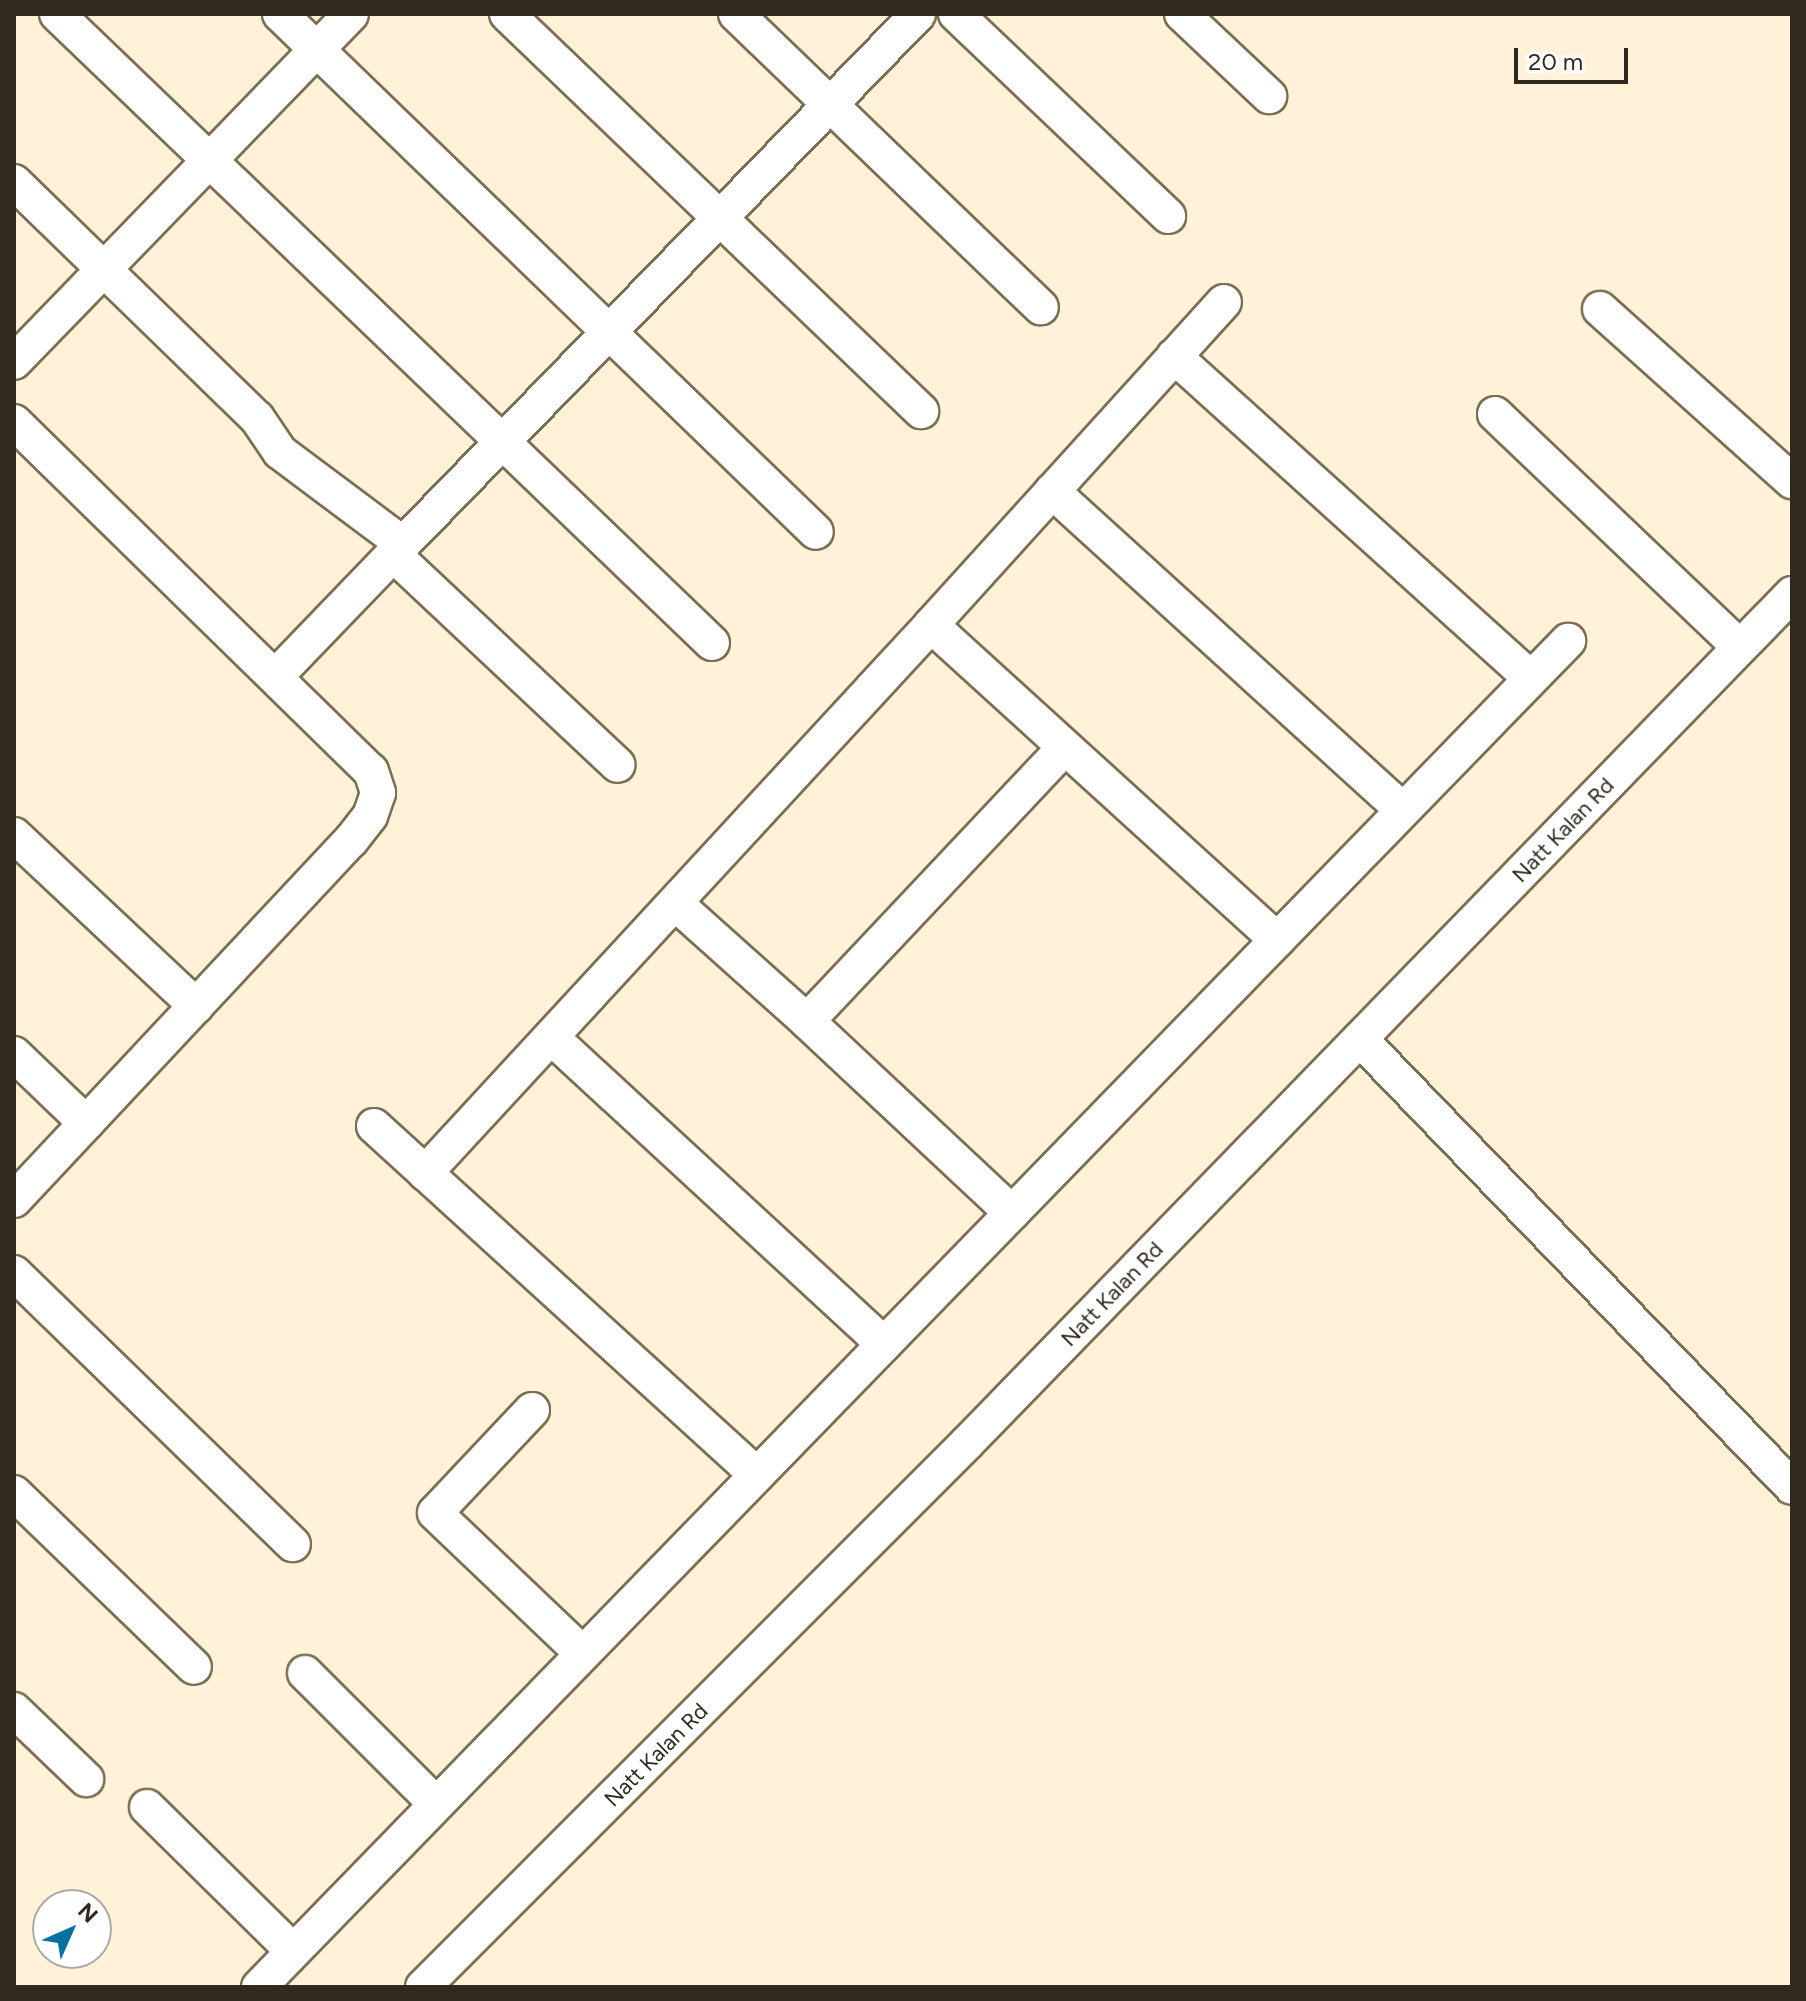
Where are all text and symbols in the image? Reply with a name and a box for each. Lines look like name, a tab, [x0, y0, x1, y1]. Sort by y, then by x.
scale bar	[1518, 32, 1632, 82]
text: 20 m	[1528, 47, 1583, 76]
street label: Natt Kalan Rd	[1507, 772, 1619, 888]
street label: Natt Kalan Rd	[1056, 1236, 1168, 1352]
street label: Natt Kalan Rd	[599, 1698, 713, 1812]
north arrow	[32, 1889, 112, 1969]
text: N	[72, 1898, 103, 1929]

